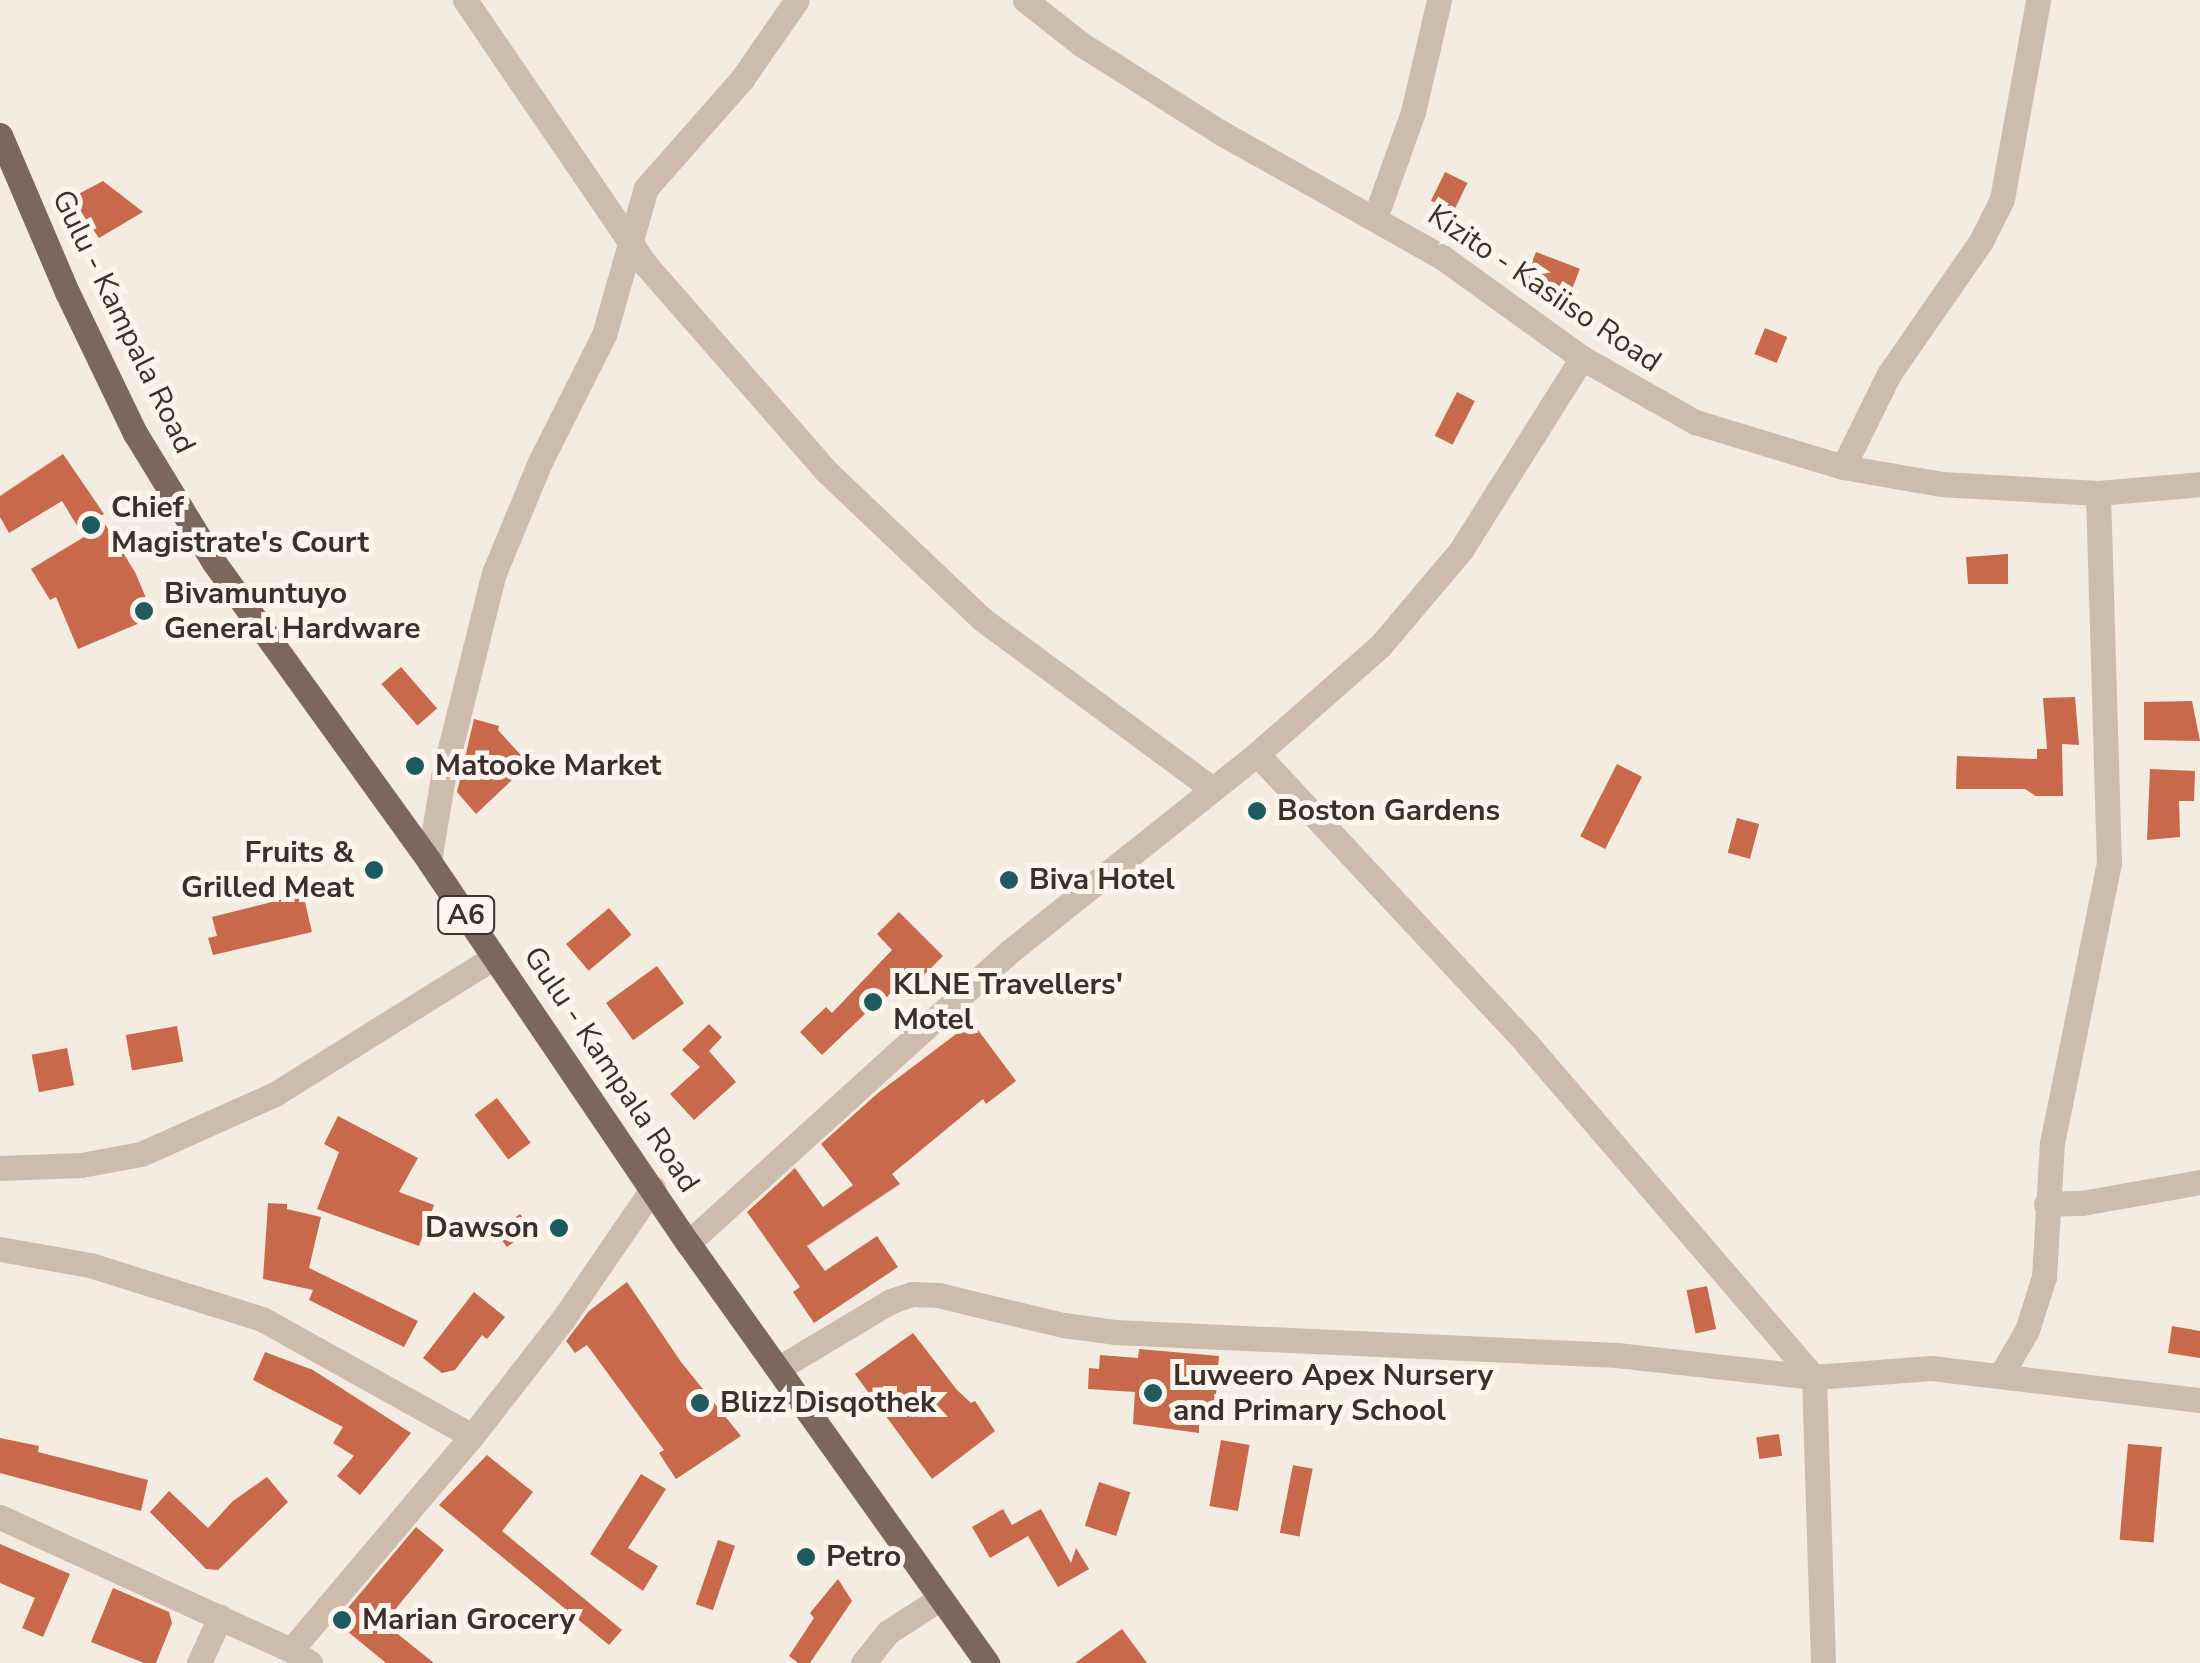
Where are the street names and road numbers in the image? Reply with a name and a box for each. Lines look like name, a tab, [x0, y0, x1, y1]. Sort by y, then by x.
street label: Gulu - Kampala Road	[44, 184, 202, 460]
street label: Kizito - Kasiiso Road	[1421, 198, 1667, 380]
road number: A6	[436, 892, 496, 938]
street label: Gulu - Kampala Road	[515, 940, 707, 1200]

